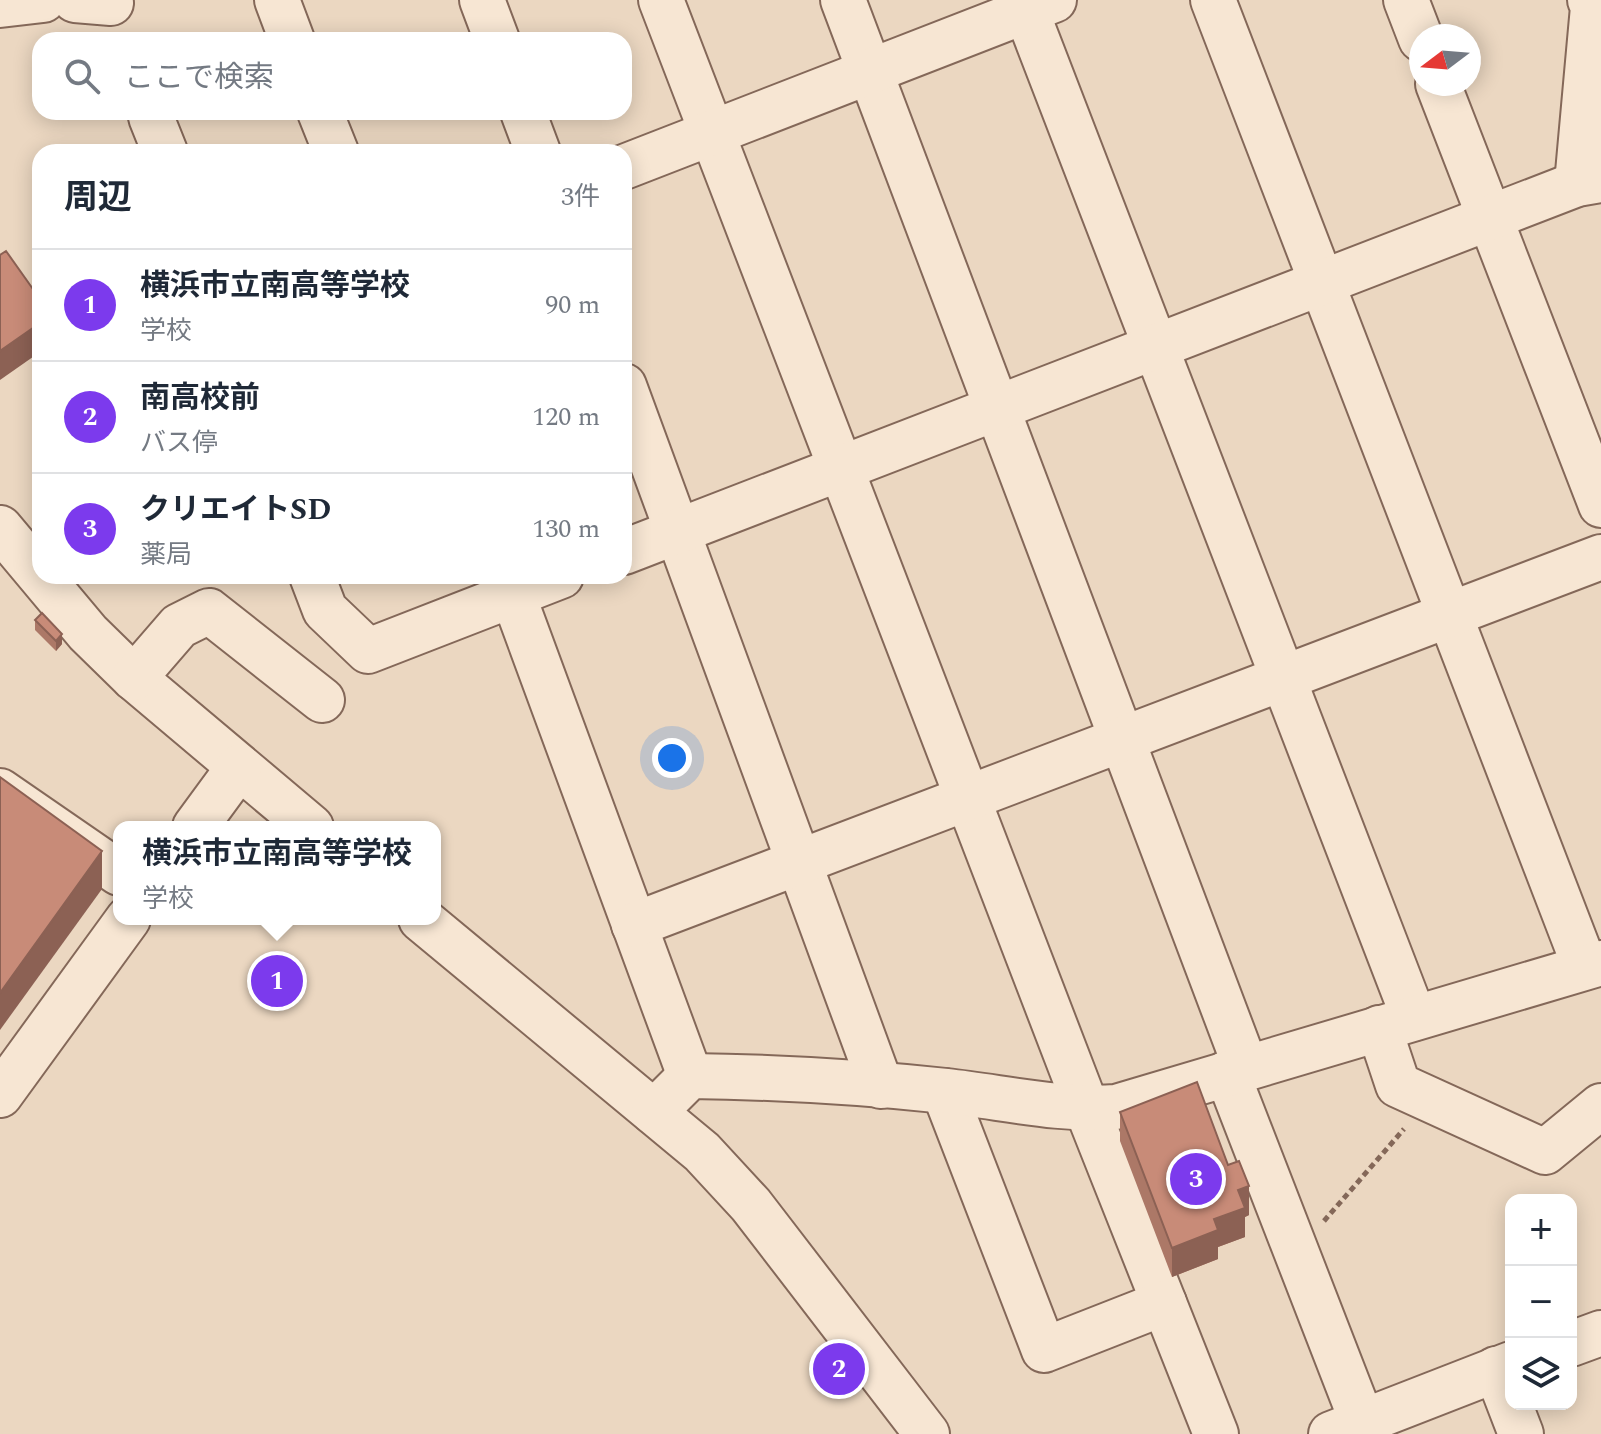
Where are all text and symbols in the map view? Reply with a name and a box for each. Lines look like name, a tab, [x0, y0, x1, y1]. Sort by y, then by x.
north arrow	[1409, 24, 1481, 96]
search box	[32, 32, 632, 120]
icon: search	[60, 54, 104, 98]
text: ここで検索	[124, 55, 274, 101]
text: 周辺	[64, 172, 132, 224]
text: 3件	[561, 177, 600, 217]
text: 横浜市立南高等学校	[140, 263, 410, 309]
text: 1	[83, 285, 97, 325]
text: 90 m	[545, 285, 600, 325]
text: 学校	[140, 311, 192, 351]
text: 南高校前	[140, 375, 260, 421]
text: 2	[83, 397, 97, 437]
text: 120 m	[532, 397, 600, 437]
text: バス停	[140, 423, 218, 463]
text: クリエイトSD	[140, 487, 331, 533]
text: 3	[83, 509, 97, 549]
text: 130 m	[532, 509, 600, 549]
text: 薬局	[140, 535, 192, 575]
your location	[652, 738, 692, 778]
popup	[113, 821, 441, 925]
text: 横浜市立南高等学校	[142, 831, 412, 877]
text: 学校	[142, 879, 194, 919]
pin: 1	[251, 951, 303, 1011]
pin: 3	[1170, 1149, 1222, 1209]
map controls	[1505, 1194, 1577, 1410]
button: +	[1505, 1194, 1577, 1266]
button: −	[1505, 1266, 1577, 1338]
button: layers	[1505, 1338, 1577, 1410]
pin: 2	[813, 1339, 865, 1399]

